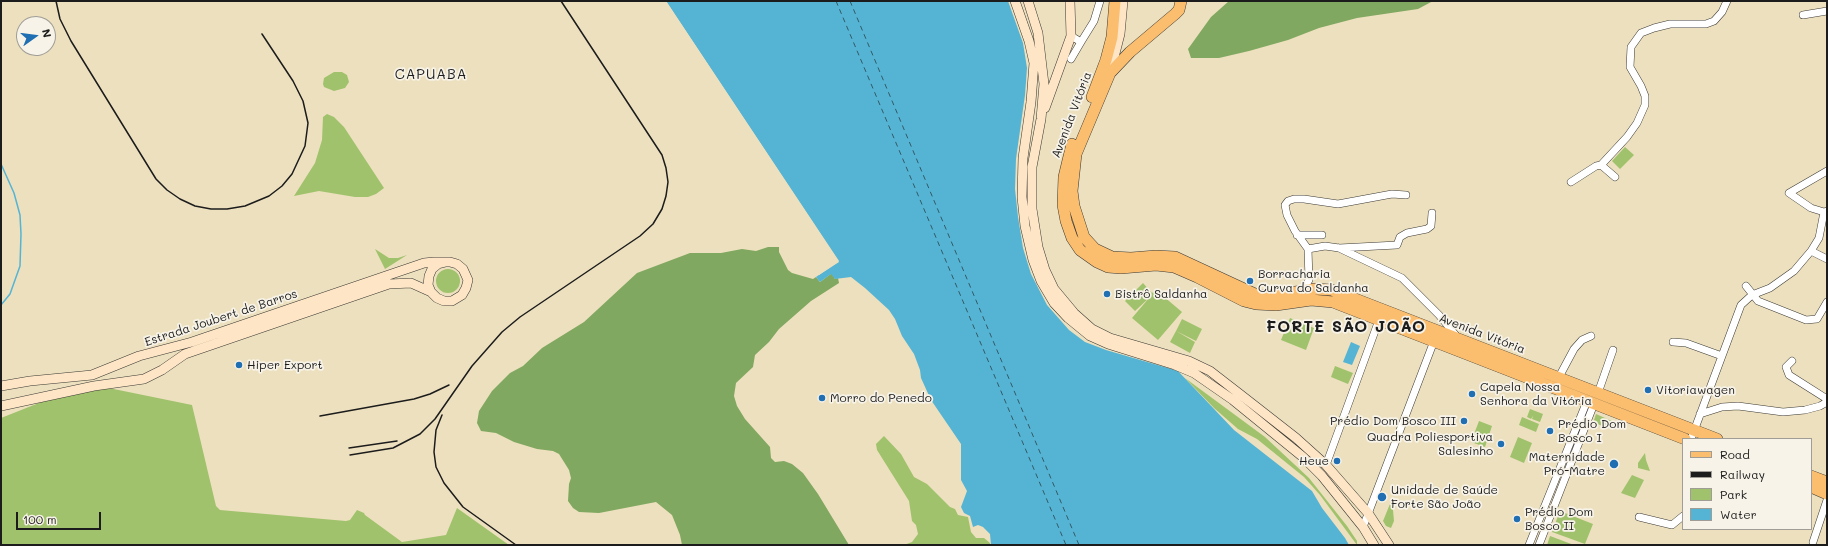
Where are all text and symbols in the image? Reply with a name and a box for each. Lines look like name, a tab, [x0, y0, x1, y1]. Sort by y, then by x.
north arrow	[16, 16, 56, 56]
text: N	[39, 27, 55, 39]
district label: CAPUABA	[395, 67, 467, 83]
street label: Avenida Vitória	[1049, 70, 1095, 160]
place label: Borracharia Curva do Saldanha	[1258, 267, 1369, 295]
marker: Borracharia Curva do Saldanha	[1245, 276, 1255, 286]
street label: Estrada Joubert de Barros	[143, 286, 299, 350]
place label: Bistrô Saldanha	[1115, 287, 1207, 301]
marker: Bistrô Saldanha	[1102, 289, 1112, 299]
street label: Avenida Vitória	[1437, 311, 1527, 357]
district label: FORTE SÃO JOÃO	[1266, 317, 1426, 337]
place label: Hiper Export	[247, 358, 323, 372]
marker: Hiper Export	[234, 360, 244, 370]
place label: Capela Nossa Senhora da Vitória	[1480, 380, 1592, 408]
place label: Vitoriawagen	[1656, 383, 1735, 397]
marker: Vitoriawagen	[1643, 385, 1653, 395]
marker: Capela Nossa Senhora da Vitória	[1467, 389, 1477, 399]
place label: Morro do Penedo	[830, 391, 932, 405]
marker: Morro do Penedo	[817, 393, 827, 403]
place label: Prédio Dom Bosco III	[1330, 414, 1456, 428]
marker: Prédio Dom Bosco III	[1459, 416, 1469, 426]
place label: Prédio Dom Bosco I	[1558, 417, 1626, 445]
marker: Prédio Dom Bosco I	[1545, 426, 1555, 436]
place label: Quadra Poliesportiva Salesinho	[1367, 430, 1493, 458]
legend	[1682, 438, 1812, 530]
marker: Quadra Poliesportiva Salesinho	[1496, 439, 1506, 449]
text: Road	[1720, 446, 1750, 462]
place label: Maternidade Pró-Matre	[1529, 450, 1605, 478]
place label: Heue	[1299, 454, 1329, 468]
marker: Heue	[1332, 456, 1342, 466]
marker: Maternidade Pró-Matre	[1608, 458, 1620, 470]
text: Railway	[1720, 466, 1765, 482]
place label: Unidade de Saúde Forte São João	[1391, 483, 1498, 511]
text: Park	[1720, 486, 1747, 502]
marker: Unidade de Saúde Forte São João	[1376, 491, 1388, 503]
scale bar	[18, 504, 103, 530]
place label: Prédio Dom Bosco II	[1525, 505, 1593, 533]
text: Water	[1720, 506, 1757, 522]
text: 100 m	[23, 511, 57, 527]
marker: Prédio Dom Bosco II	[1512, 514, 1522, 524]

